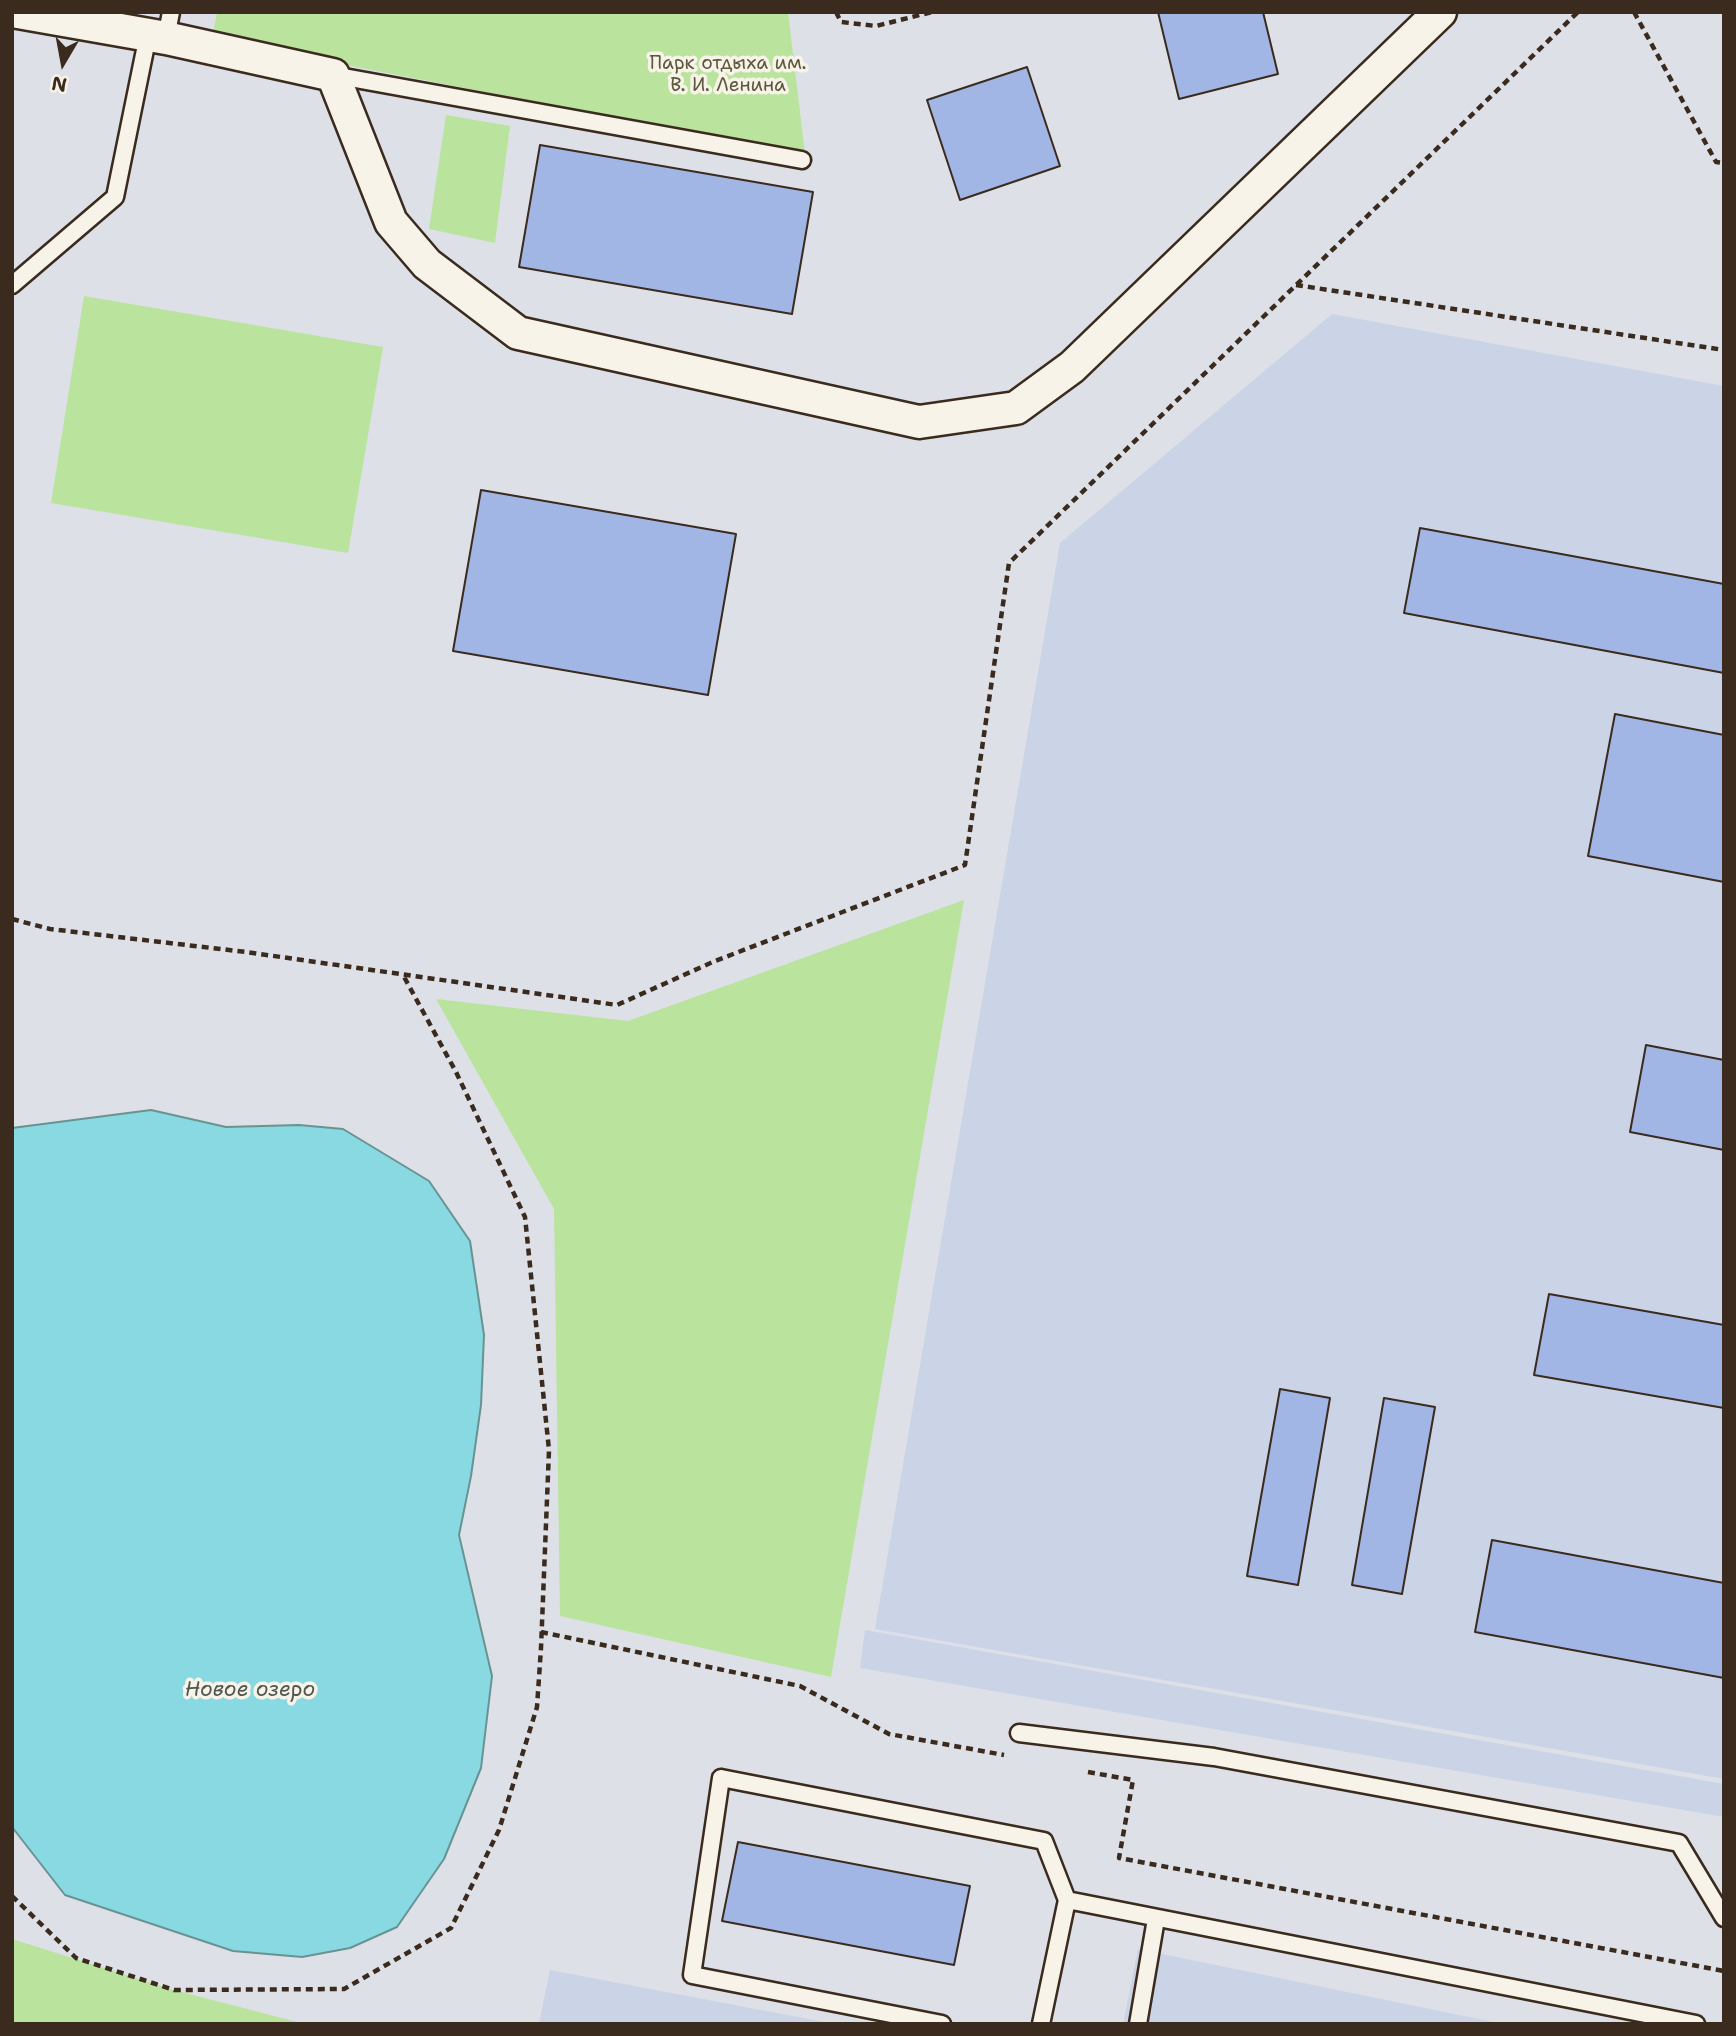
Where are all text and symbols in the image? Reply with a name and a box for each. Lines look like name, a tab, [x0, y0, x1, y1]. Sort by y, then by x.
north arrow	[28, 28, 98, 98]
park label: Парк отдыха им. В. И. Ленина	[650, 53, 806, 97]
text: N	[50, 71, 69, 98]
water label: Новое озеро	[185, 1678, 315, 1704]

